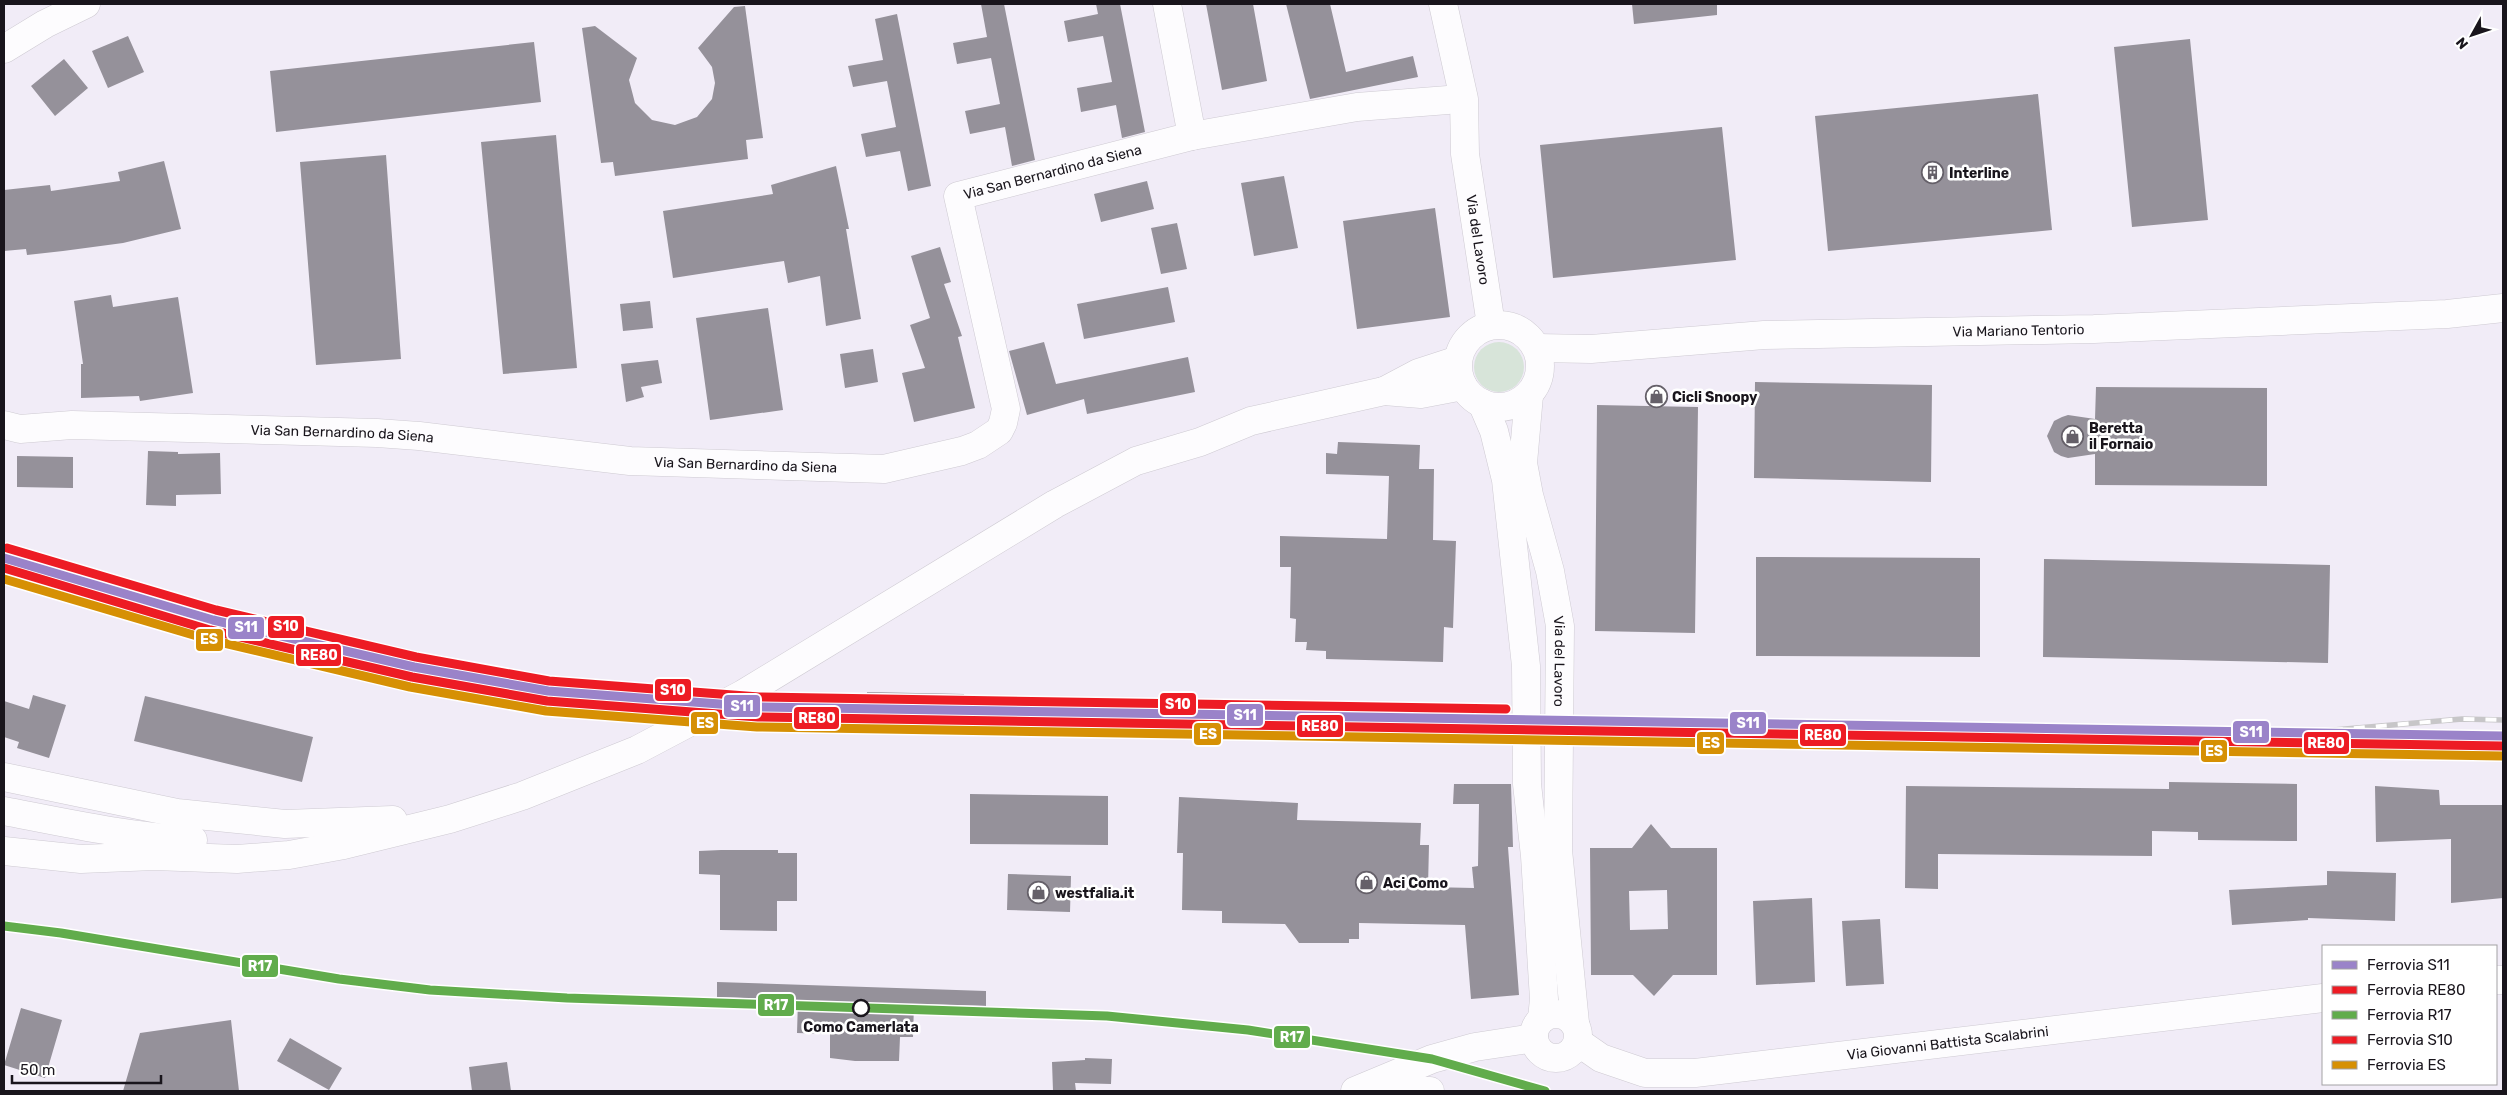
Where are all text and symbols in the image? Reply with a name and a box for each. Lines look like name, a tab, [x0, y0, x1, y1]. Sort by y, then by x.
north arrow	[2447, 10, 2497, 60]
text: N	[2453, 34, 2472, 52]
street label: Via San Bernardino da Siena	[962, 141, 1143, 203]
building icon: Interline	[1921, 161, 1945, 185]
place label: Interline	[1949, 165, 2009, 182]
street label: Via del Lavoro	[1463, 193, 1493, 286]
street label: Via Mariano Tentorio	[1952, 321, 2084, 340]
shop icon: Cicli Snoopy	[1644, 385, 1668, 409]
place label: Cicli Snoopy	[1672, 389, 1758, 406]
place label: Beretta il Fornaio	[2089, 420, 2153, 453]
street label: Via San Bernardino da Siena	[250, 421, 435, 446]
shop icon: Beretta il Fornaio	[2061, 424, 2085, 448]
street label: Via San Bernardino da Siena	[654, 453, 838, 476]
line badge: S10	[267, 615, 305, 639]
street label: Via del Lavoro	[1550, 615, 1569, 707]
line badge: S11	[227, 616, 265, 640]
text: S10	[273, 618, 299, 635]
text: S11	[234, 619, 258, 636]
line badge: ES	[195, 628, 224, 652]
text: ES	[200, 631, 218, 648]
line badge: RE80	[295, 643, 342, 667]
text: RE80	[300, 647, 338, 664]
line badge: S10	[654, 678, 692, 702]
text: S10	[660, 682, 686, 699]
line badge: S10	[1159, 692, 1197, 716]
line badge: S11	[723, 694, 761, 718]
text: S10	[1165, 696, 1191, 713]
text: S11	[730, 698, 754, 715]
line badge: S11	[1226, 703, 1264, 727]
line badge: RE80	[793, 706, 840, 730]
text: S11	[1233, 707, 1257, 724]
text: RE80	[798, 710, 836, 727]
line badge: ES	[690, 711, 719, 735]
line badge: S11	[1729, 711, 1767, 735]
line badge: RE80	[1296, 714, 1344, 738]
text: ES	[696, 715, 714, 732]
text: S11	[1736, 715, 1760, 732]
text: RE80	[1301, 718, 1339, 735]
line badge: S11	[2232, 720, 2270, 744]
line badge: ES	[1193, 722, 1222, 746]
line badge: RE80	[1799, 723, 1847, 747]
text: S11	[2239, 724, 2263, 741]
text: ES	[1199, 726, 1217, 743]
text: RE80	[1804, 727, 1842, 744]
line badge: ES	[1696, 731, 1725, 755]
line badge: RE80	[2303, 731, 2350, 755]
text: ES	[1702, 735, 1720, 752]
text: RE80	[2307, 735, 2345, 752]
line badge: ES	[2200, 739, 2228, 763]
text: ES	[2205, 743, 2223, 760]
shop icon: Aci Como	[1355, 871, 1379, 895]
place label: Aci Como	[1383, 875, 1448, 892]
shop icon: westfalia.it	[1027, 881, 1051, 905]
place label: westfalia.it	[1055, 885, 1135, 902]
legend	[2322, 945, 2497, 1085]
line badge: R17	[241, 954, 279, 978]
text: Ferrovia S11	[2367, 956, 2450, 974]
text: R17	[248, 958, 272, 975]
text: Ferrovia RE80	[2367, 981, 2465, 999]
line badge: R17	[757, 993, 795, 1017]
text: R17	[764, 997, 788, 1014]
marker: Como Camerlata	[852, 999, 870, 1017]
text: Ferrovia R17	[2367, 1006, 2452, 1024]
place label: Como Camerlata	[803, 1019, 919, 1036]
street label: Via Giovanni Battista Scalabrini	[1846, 1022, 2049, 1063]
line badge: R17	[1273, 1025, 1311, 1049]
text: R17	[1280, 1029, 1304, 1046]
text: Ferrovia S10	[2367, 1031, 2453, 1049]
scale bar	[12, 1052, 161, 1084]
text: Ferrovia ES	[2367, 1056, 2446, 1074]
text: 50 m	[20, 1061, 55, 1079]

